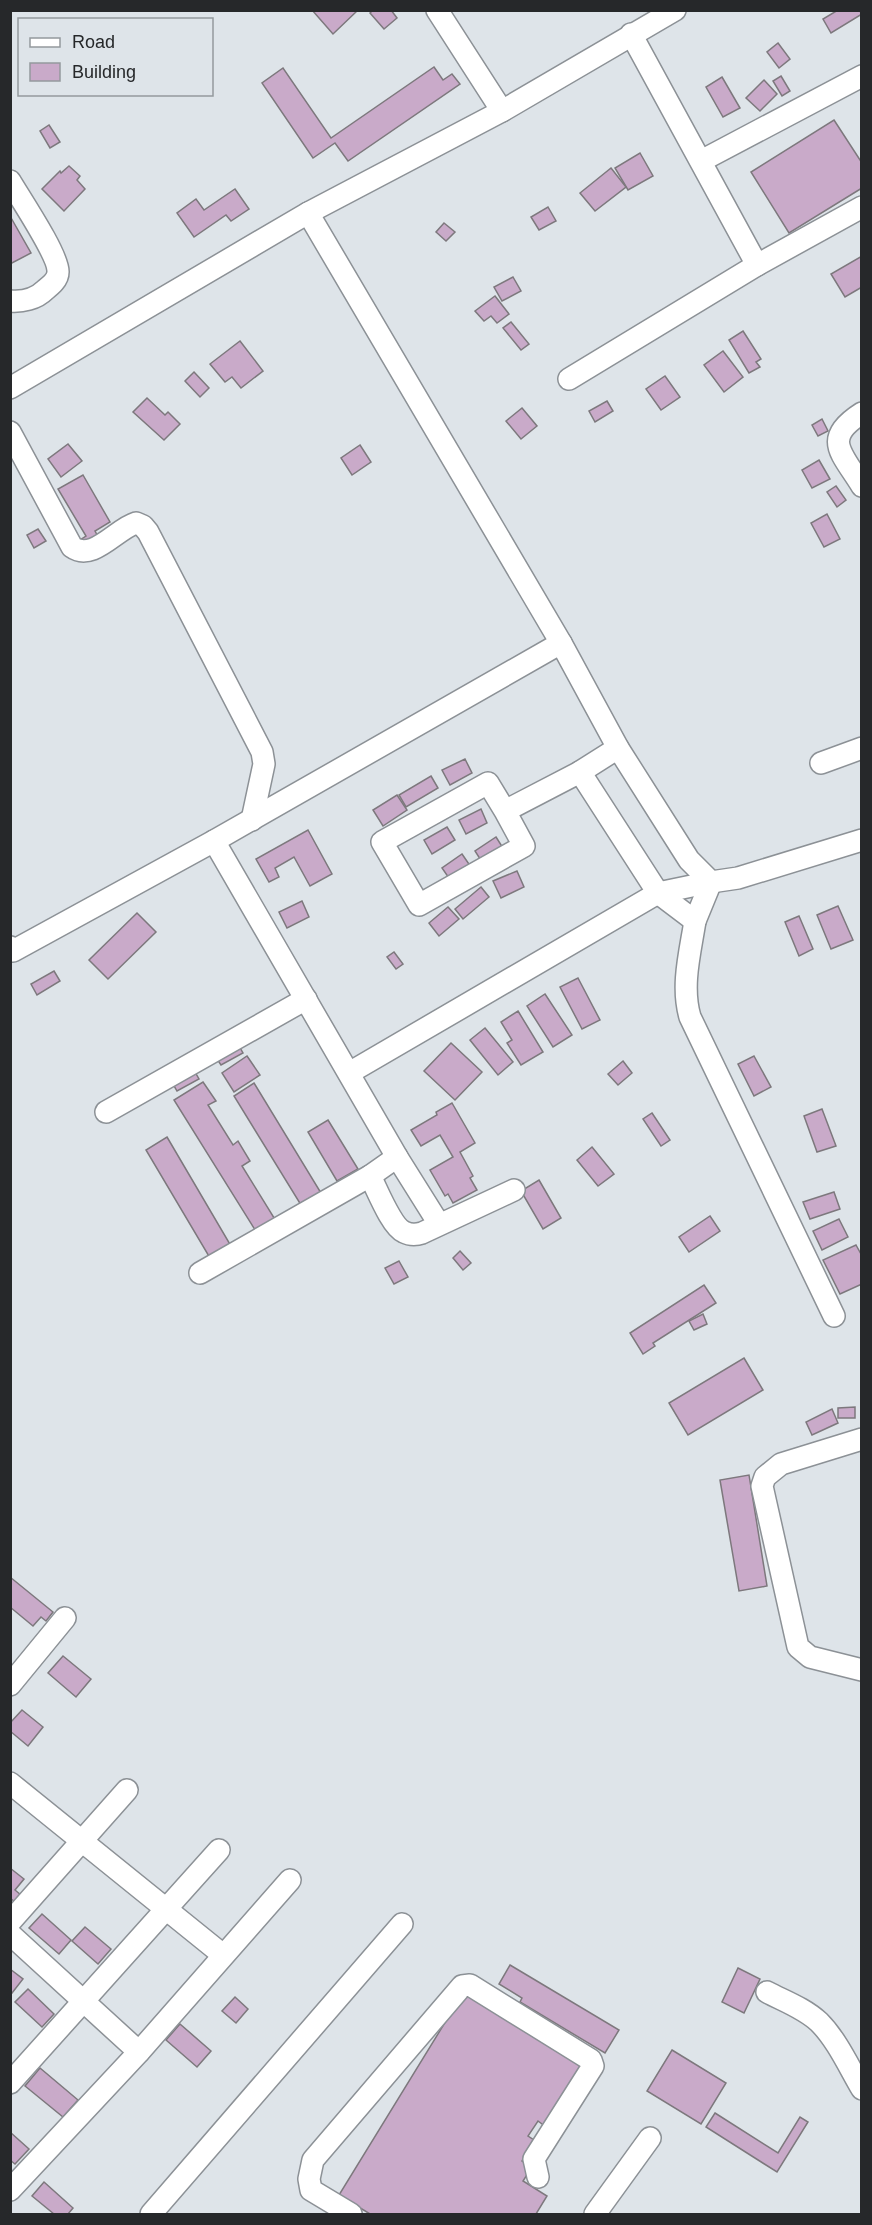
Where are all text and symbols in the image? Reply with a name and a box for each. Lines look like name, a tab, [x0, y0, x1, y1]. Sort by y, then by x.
legend	[18, 18, 213, 96]
text: Road	[72, 32, 115, 52]
text: Building	[72, 62, 136, 82]

